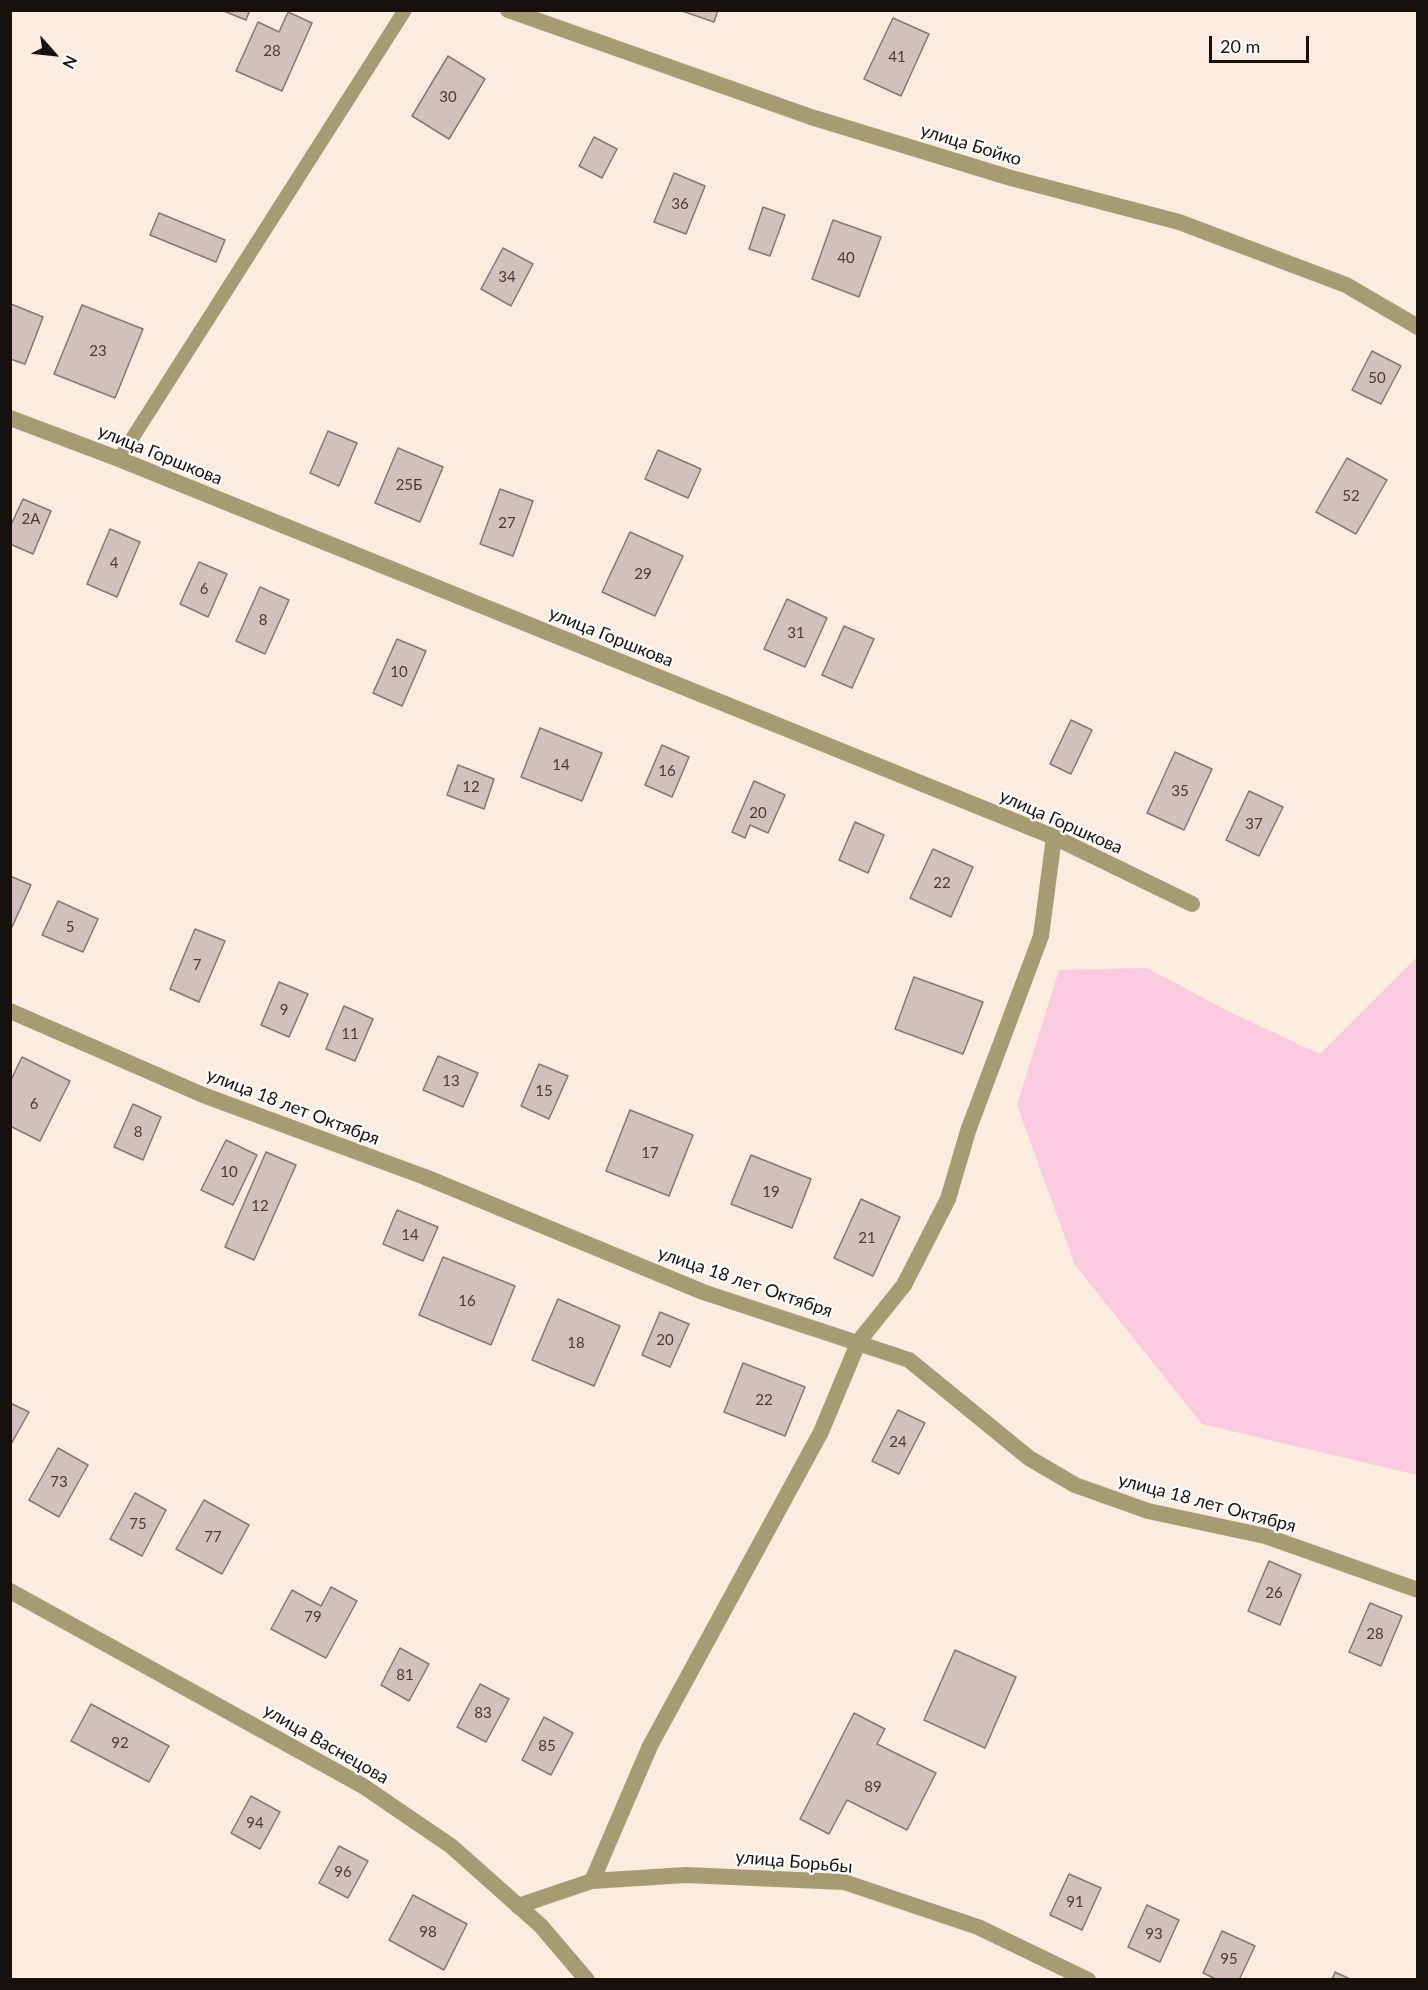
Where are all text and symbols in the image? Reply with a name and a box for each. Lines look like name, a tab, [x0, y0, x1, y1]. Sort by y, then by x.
north arrow	[24, 24, 84, 84]
scale bar	[1212, 24, 1312, 62]
text: 20 m	[1220, 35, 1260, 57]
house number: 28	[263, 42, 281, 60]
house number: 41	[888, 48, 906, 66]
text: N	[59, 53, 82, 72]
house number: 30	[439, 88, 457, 106]
street label: улица Бойко	[918, 119, 1024, 171]
house number: 36	[671, 195, 689, 213]
house number: 40	[837, 249, 855, 267]
house number: 34	[498, 268, 516, 286]
house number: 23	[89, 342, 107, 360]
house number: 50	[1368, 369, 1386, 387]
street label: улица Горшкова	[95, 420, 225, 490]
house number: 25Б	[396, 476, 422, 494]
house number: 52	[1342, 487, 1360, 505]
house number: 2А	[22, 510, 40, 528]
house number: 27	[498, 514, 516, 532]
house number: 4	[110, 554, 118, 572]
house number: 29	[634, 565, 652, 583]
house number: 6	[200, 580, 208, 598]
street label: улица Горшкова	[546, 602, 676, 672]
house number: 8	[259, 611, 267, 629]
house number: 31	[787, 624, 805, 642]
house number: 10	[390, 663, 408, 681]
house number: 14	[552, 756, 570, 774]
house number: 16	[658, 762, 676, 780]
house number: 12	[462, 778, 480, 796]
house number: 35	[1171, 782, 1189, 800]
street label: улица Горшкова	[996, 785, 1126, 859]
house number: 20	[749, 804, 767, 822]
house number: 37	[1245, 815, 1263, 833]
house number: 22	[933, 874, 951, 892]
house number: 5	[66, 918, 74, 936]
house number: 7	[193, 956, 201, 974]
house number: 9	[280, 1001, 288, 1019]
house number: 11	[341, 1025, 359, 1043]
street label: улица 18 лет Октября	[204, 1064, 382, 1150]
house number: 13	[442, 1072, 460, 1090]
house number: 15	[535, 1082, 553, 1100]
house number: 6	[30, 1095, 38, 1113]
house number: 8	[134, 1123, 142, 1141]
house number: 17	[641, 1144, 659, 1162]
house number: 10	[220, 1163, 238, 1181]
house number: 19	[762, 1183, 780, 1201]
house number: 12	[251, 1197, 269, 1215]
house number: 14	[401, 1226, 419, 1244]
house number: 21	[858, 1229, 876, 1247]
street label: улица 18 лет Октября	[655, 1242, 835, 1322]
house number: 16	[458, 1292, 476, 1310]
house number: 20	[656, 1331, 674, 1349]
house number: 18	[567, 1334, 585, 1352]
house number: 22	[755, 1391, 773, 1409]
house number: 24	[889, 1433, 907, 1451]
street label: улица 18 лет Октября	[1116, 1469, 1298, 1537]
house number: 73	[50, 1473, 68, 1491]
house number: 75	[129, 1515, 147, 1533]
house number: 77	[204, 1528, 222, 1546]
house number: 26	[1265, 1584, 1283, 1602]
house number: 79	[304, 1608, 322, 1626]
house number: 28	[1366, 1625, 1384, 1643]
house number: 81	[396, 1666, 414, 1684]
street label: улица Васнецова	[259, 1699, 393, 1789]
house number: 83	[474, 1704, 492, 1722]
house number: 92	[111, 1734, 129, 1752]
house number: 85	[538, 1737, 556, 1755]
house number: 89	[864, 1778, 882, 1796]
house number: 94	[246, 1814, 264, 1832]
street label: улица Борьбы	[735, 1846, 853, 1878]
house number: 96	[334, 1863, 352, 1881]
house number: 91	[1066, 1893, 1084, 1911]
house number: 98	[419, 1923, 437, 1941]
house number: 93	[1145, 1925, 1163, 1943]
house number: 95	[1220, 1950, 1238, 1968]

